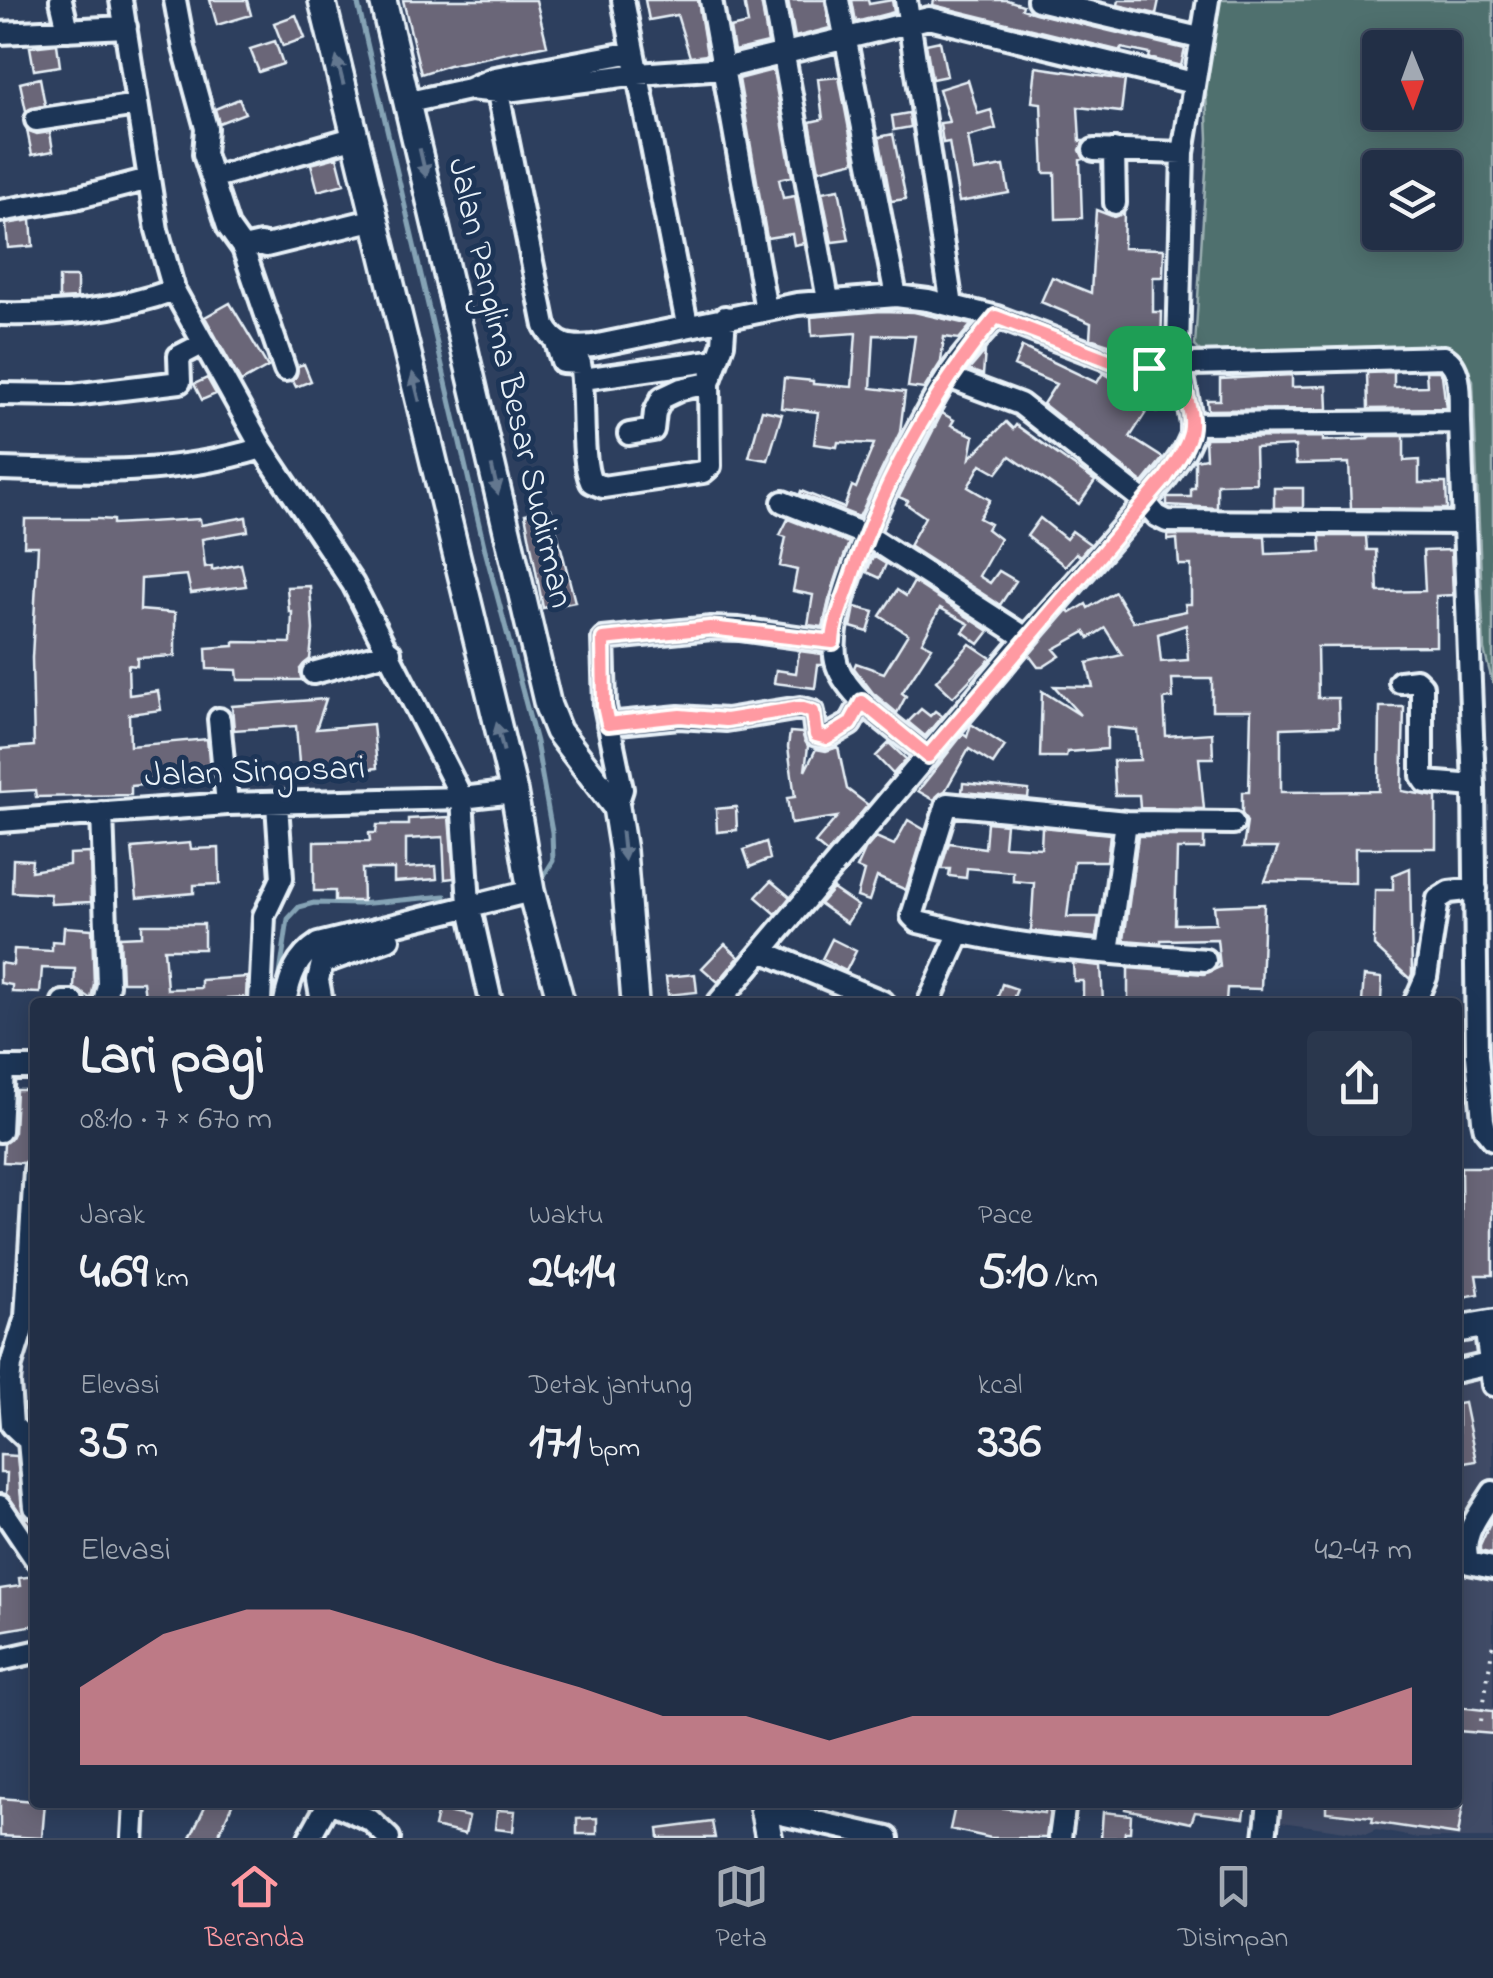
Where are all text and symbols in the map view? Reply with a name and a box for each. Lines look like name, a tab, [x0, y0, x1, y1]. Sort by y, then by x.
north arrow	[1362, 30, 1462, 130]
map controls	[1362, 30, 1462, 250]
one-way arrow	[332, 55, 347, 86]
one-way arrow	[416, 148, 431, 179]
button: layers	[1362, 150, 1462, 250]
street label: Jalan Panglima Besar Sudirman	[432, 153, 586, 613]
pin	[1107, 326, 1192, 411]
icon: arrive	[1122, 341, 1177, 396]
one-way arrow	[408, 371, 423, 402]
one-way arrow	[488, 465, 503, 496]
one-way arrow	[492, 721, 507, 752]
street label: Jalan Singosari	[144, 744, 366, 802]
one-way arrow	[615, 831, 631, 863]
text: Lari pagi	[80, 1019, 265, 1099]
button: share	[1307, 1031, 1412, 1136]
text: 08:10 · 7 × 670 m	[80, 1097, 272, 1144]
text: Jarak	[80, 1196, 145, 1237]
text: Waktu	[529, 1196, 603, 1237]
text: Pace	[978, 1196, 1033, 1237]
text: 4.69	[80, 1237, 148, 1310]
text: 24:14	[529, 1237, 615, 1310]
text: 5:10	[978, 1237, 1048, 1310]
text: km	[148, 1259, 189, 1300]
text: /km	[1048, 1259, 1098, 1300]
text: Elevasi	[80, 1366, 159, 1407]
text: Detak jantung	[529, 1366, 692, 1407]
text: kcal	[978, 1366, 1023, 1407]
text: 35	[80, 1407, 129, 1480]
text: 171	[529, 1407, 581, 1480]
text: 336	[978, 1407, 1041, 1480]
text: m	[129, 1429, 158, 1470]
text: bpm	[581, 1429, 640, 1470]
text: Elevasi	[80, 1528, 171, 1575]
text: 42–47 m	[1314, 1528, 1412, 1575]
tab: Beranda	[205, 1859, 304, 1960]
tab: Peta	[714, 1859, 769, 1960]
tab: Disimpan	[1178, 1859, 1288, 1960]

